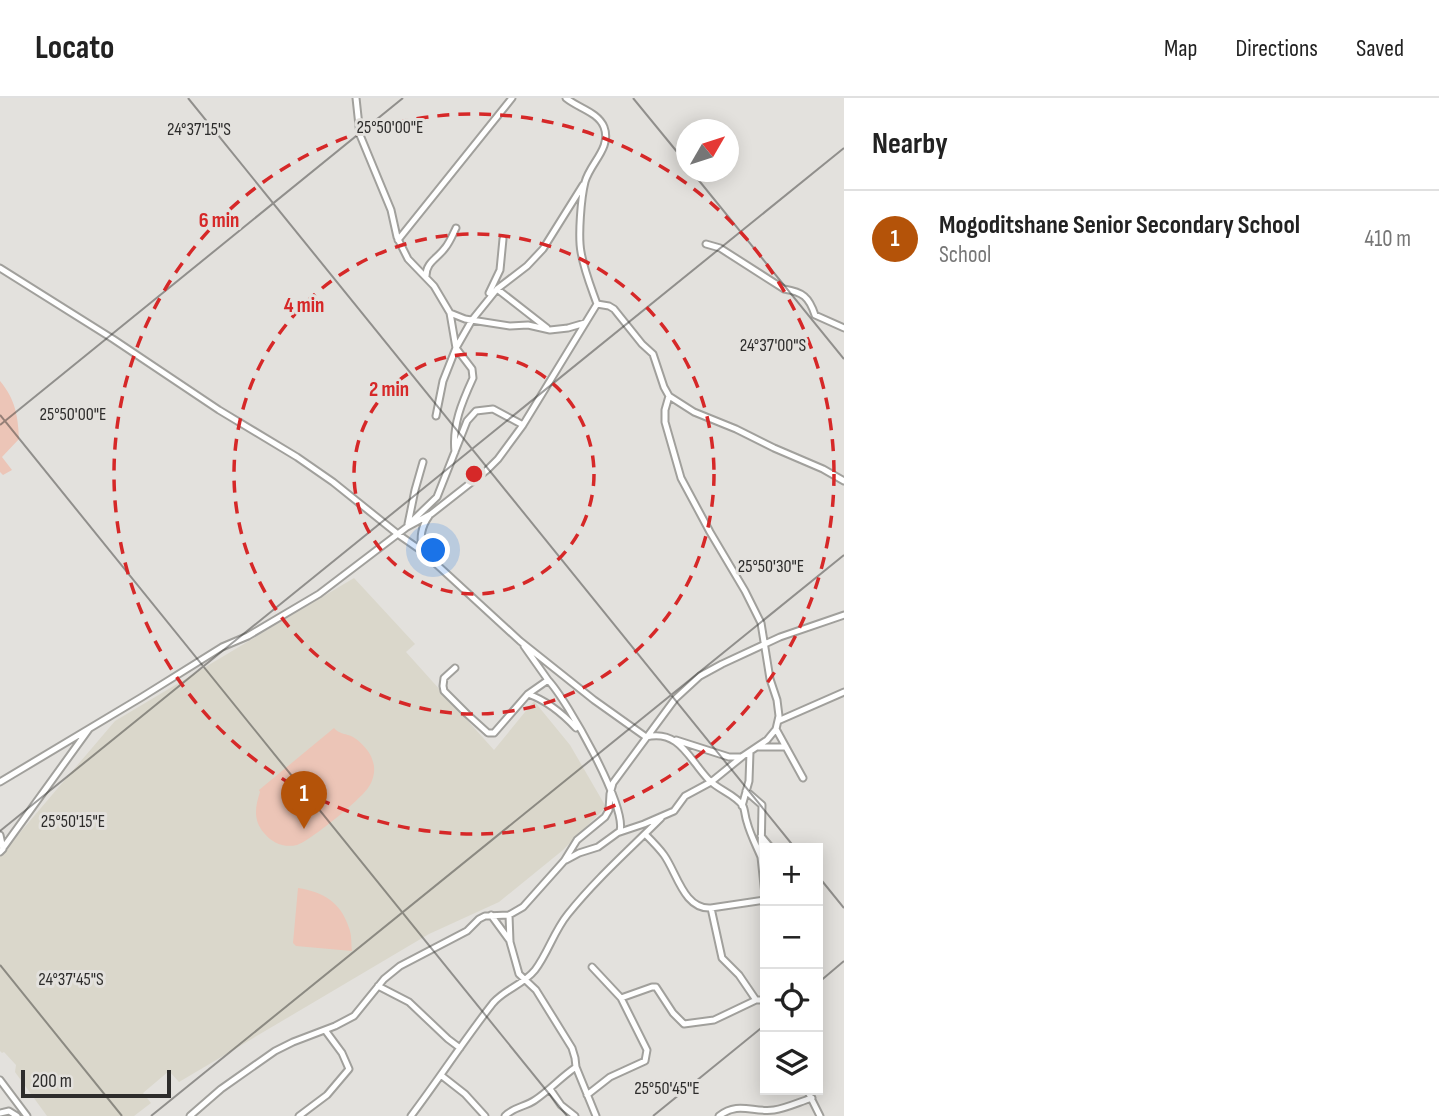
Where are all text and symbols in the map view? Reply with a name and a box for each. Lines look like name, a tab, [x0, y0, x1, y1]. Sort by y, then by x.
text: Locato	[35, 28, 114, 68]
text: Map	[1164, 34, 1197, 63]
text: Directions	[1235, 34, 1318, 63]
text: Saved	[1356, 34, 1404, 63]
text: 25°50'00"E	[357, 117, 423, 138]
text: 24°37'15"S	[167, 119, 231, 140]
north arrow	[676, 119, 739, 182]
text: Nearby	[872, 126, 948, 162]
text: 6 min	[199, 208, 239, 233]
text: Mogoditshane Senior Secondary School	[939, 210, 1300, 241]
text: 1	[890, 225, 900, 253]
text: 410 m	[1365, 225, 1411, 253]
text: School	[939, 241, 991, 269]
text: 4 min	[284, 293, 324, 318]
text: 24°37'00"S	[740, 335, 807, 356]
text: 2 min	[369, 377, 409, 402]
text: 25°50'00"E	[40, 404, 106, 425]
centre of rings	[462, 462, 486, 486]
your location	[416, 533, 450, 567]
text: 25°50'30"E	[738, 556, 804, 577]
pin: 1	[281, 771, 327, 829]
text: 25°50'15"E	[41, 811, 105, 832]
map controls	[760, 843, 823, 1095]
button: +	[760, 843, 823, 906]
button: −	[760, 906, 823, 969]
text: 24°37'45"S	[38, 969, 104, 990]
button: locate	[760, 969, 823, 1032]
button: layers	[760, 1032, 823, 1095]
scale bar	[21, 1067, 172, 1099]
text: 200 m	[32, 1070, 72, 1093]
text: 25°50'45"E	[634, 1078, 700, 1099]

